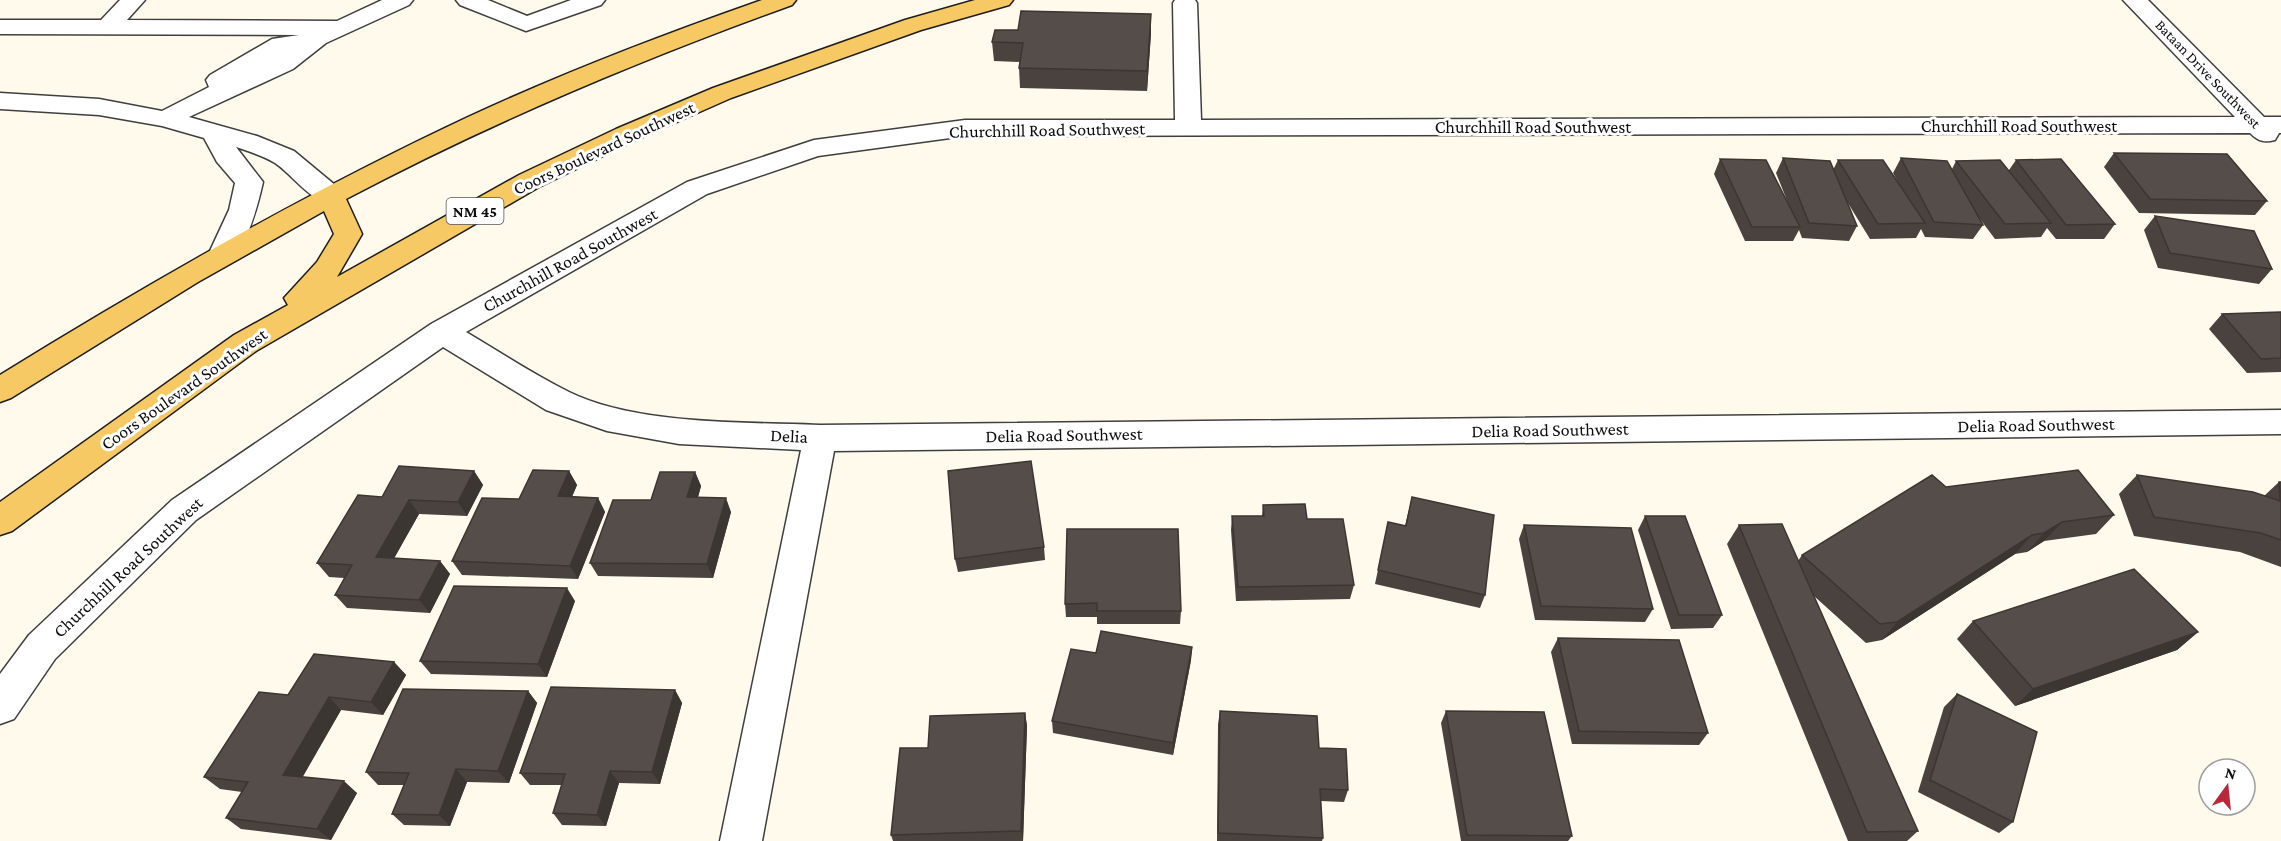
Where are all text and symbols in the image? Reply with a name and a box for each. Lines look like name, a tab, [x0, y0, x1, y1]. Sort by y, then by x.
street label: Bataan Drive Southwest	[2152, 17, 2264, 132]
street label: Coors Boulevard Southwest	[510, 97, 699, 199]
street label: Churchhill Road Southwest	[1921, 116, 2118, 136]
street label: Churchhill Road Southwest	[1435, 117, 1632, 137]
street label: Churchhill Road Southwest	[949, 118, 1146, 142]
road number: NM 45	[446, 198, 504, 224]
street label: Churchhill Road Southwest	[479, 203, 662, 316]
street label: Coors Boulevard Southwest	[97, 323, 272, 454]
street label: Delia Road Southwest	[1957, 414, 2116, 436]
street label: Delia Road Southwest	[1471, 419, 1630, 441]
street label: Delia Road Southwest	[985, 424, 1144, 446]
street label: Delia	[770, 425, 808, 447]
street label: Churchhill Road Southwest	[49, 492, 207, 641]
north arrow	[2197, 757, 2257, 817]
text: N	[2223, 763, 2238, 783]

